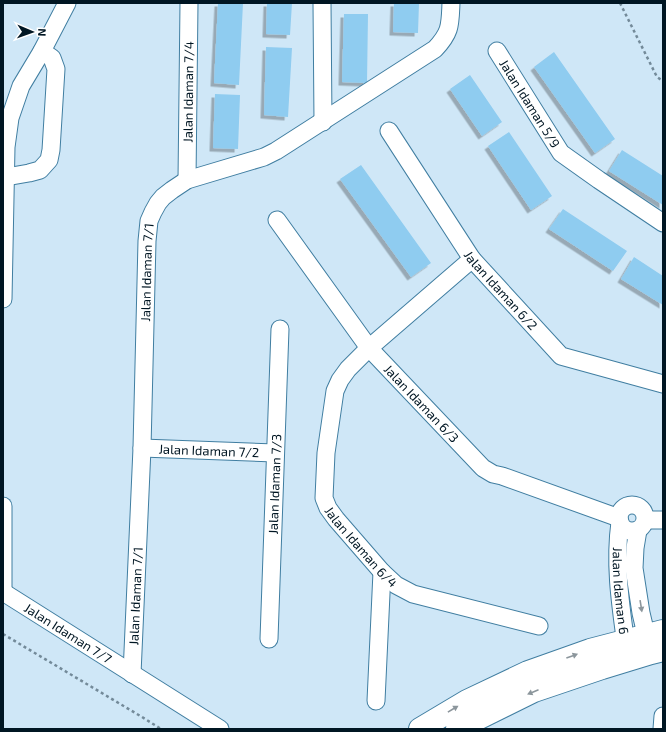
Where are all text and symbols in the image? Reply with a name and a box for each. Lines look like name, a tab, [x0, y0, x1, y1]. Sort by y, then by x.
north arrow	[12, 12, 52, 52]
text: N	[36, 28, 49, 37]
street label: Jalan Idaman 7/4	[179, 41, 197, 143]
street label: Jalan Idaman 5/9	[496, 56, 564, 151]
street label: Jalan Idaman 7/1	[137, 222, 157, 322]
street label: Jalan Idaman 6/2	[461, 248, 541, 333]
street label: Jalan Idaman 6/3	[381, 361, 462, 446]
street label: Jalan Idaman 7/3	[265, 434, 284, 535]
street label: Jalan Idaman 7/2	[158, 441, 260, 460]
street label: Jalan Idaman 6/4	[321, 503, 401, 590]
street label: Jalan Idaman 7/1	[125, 546, 146, 646]
street label: Jalan Idaman 6	[610, 547, 632, 635]
street label: Jalan Idaman 7/7	[22, 600, 115, 667]
one-way arrow	[638, 600, 644, 613]
one-way arrow	[566, 653, 578, 659]
one-way arrow	[526, 690, 538, 696]
one-way arrow	[447, 705, 459, 712]

